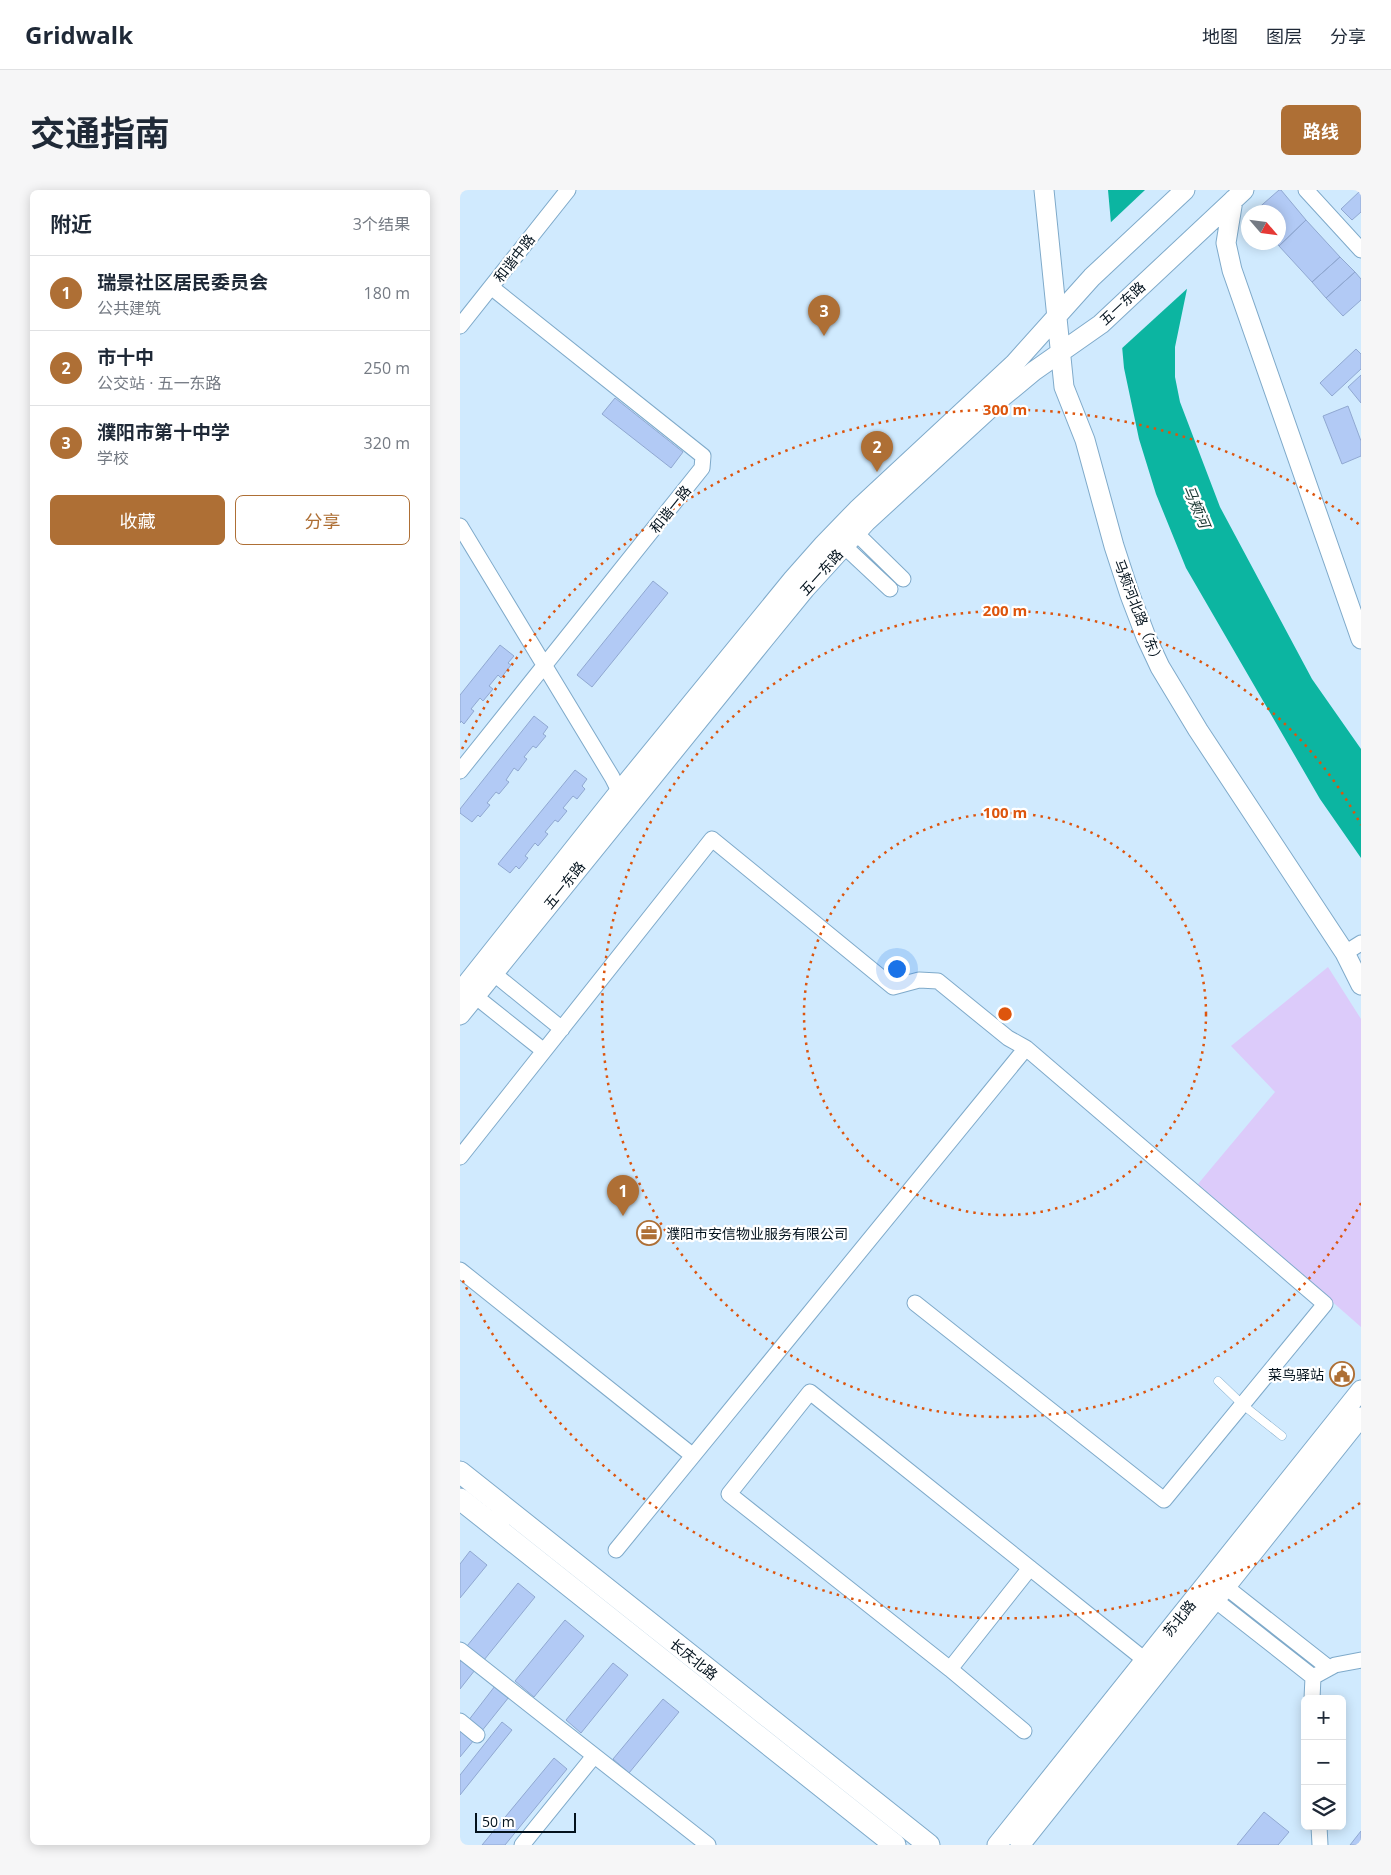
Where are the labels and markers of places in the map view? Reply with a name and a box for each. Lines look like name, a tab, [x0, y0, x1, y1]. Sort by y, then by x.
pin: 3	[808, 295, 840, 336]
pin: 2	[861, 431, 893, 472]
centre of rings	[996, 1005, 1014, 1023]
pin: 1	[607, 1175, 639, 1216]
office icon: 濮阳市安信物业服务有限公司	[636, 1220, 662, 1246]
place label: 濮阳市安信物业服务有限公司	[666, 1224, 848, 1243]
public building icon: 菜鸟驿站	[1329, 1361, 1355, 1387]
place label: 菜鸟驿站	[1268, 1365, 1324, 1384]

